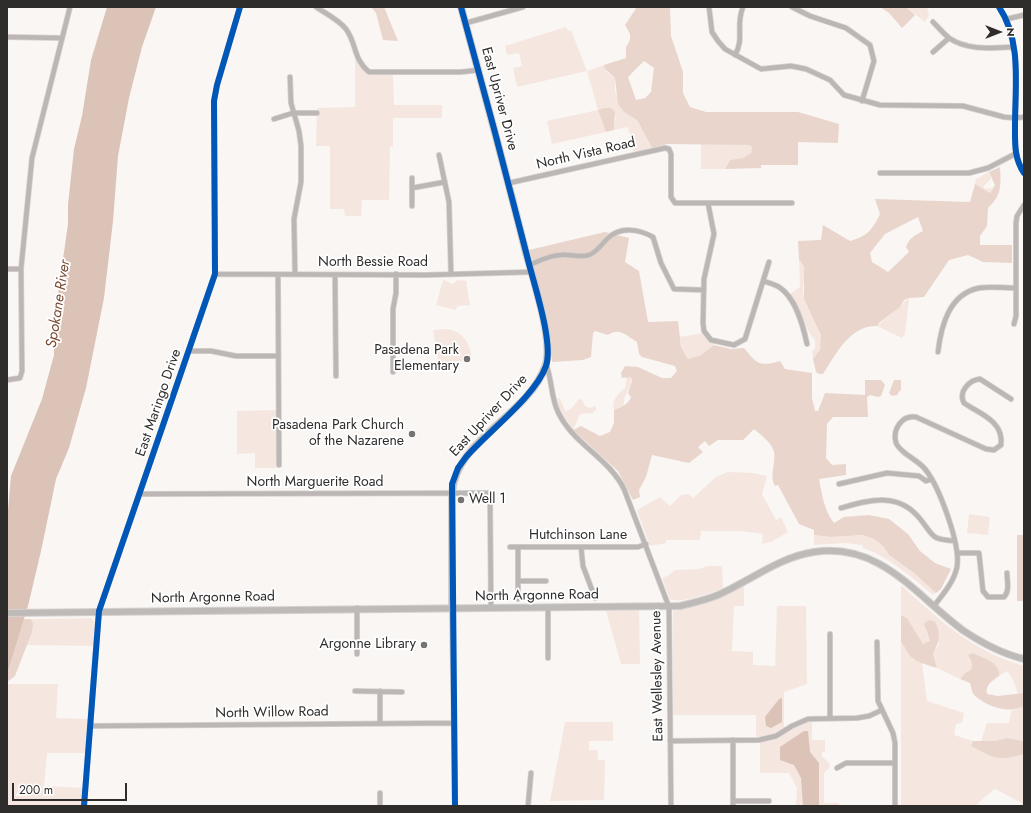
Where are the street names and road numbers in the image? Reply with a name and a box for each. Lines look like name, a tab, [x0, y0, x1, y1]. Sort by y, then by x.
street label: East Upriver Drive	[477, 46, 521, 152]
street label: North Vista Road	[535, 134, 637, 174]
street label: North Bessie Road	[318, 255, 428, 271]
street label: East Maringo Drive	[133, 347, 185, 459]
street label: East Upriver Drive	[447, 371, 531, 461]
street label: North Marguerite Road	[247, 475, 383, 491]
street label: Hutchinson Lane	[529, 528, 627, 544]
street label: North Argonne Road	[475, 587, 599, 605]
street label: North Argonne Road	[151, 589, 275, 607]
street label: East Wellesley Avenue	[648, 610, 668, 742]
street label: North Willow Road	[215, 704, 329, 722]

